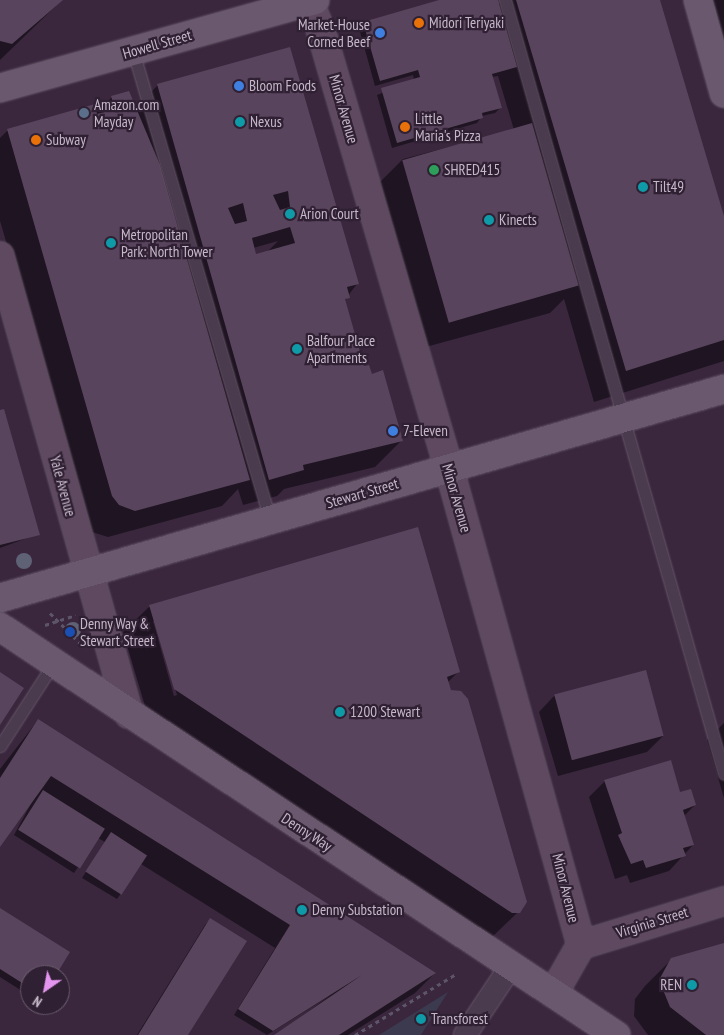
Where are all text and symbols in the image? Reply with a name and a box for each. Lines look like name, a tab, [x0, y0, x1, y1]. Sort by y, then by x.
place label: Midori Teriyaki	[429, 14, 505, 32]
place label: Market-House Corned Beef	[298, 15, 370, 50]
marker: Midori Teriyaki	[413, 17, 425, 29]
street label: Howell Street	[121, 26, 193, 62]
marker: Market-House Corned Beef	[374, 27, 386, 39]
street label: Minor Avenue	[326, 72, 362, 146]
place label: Bloom Foods	[249, 77, 316, 95]
marker: Bloom Foods	[233, 80, 245, 92]
place label: Amazon.com Mayday	[94, 95, 159, 130]
marker: Amazon.com Mayday	[78, 107, 90, 119]
place label: Little Maria's Pizza	[415, 109, 481, 144]
place label: Nexus	[250, 113, 282, 131]
marker: Nexus	[234, 116, 246, 128]
marker: Little Maria's Pizza	[399, 121, 411, 133]
place label: Subway	[46, 131, 86, 149]
marker: Subway	[30, 134, 42, 146]
place label: SHRED415	[444, 161, 500, 179]
marker: SHRED415	[428, 164, 440, 176]
place label: Tilt49	[653, 178, 684, 196]
marker: Tilt49	[637, 181, 649, 193]
place label: Arion Court	[300, 205, 359, 223]
marker: Arion Court	[284, 208, 296, 220]
place label: Kinects	[499, 211, 537, 229]
marker: Kinects	[483, 214, 495, 226]
place label: Metropolitan Park: North Tower	[121, 225, 213, 260]
marker: Metropolitan Park: North Tower	[105, 237, 117, 249]
place label: Balfour Place Apartments	[307, 331, 375, 366]
marker: Balfour Place Apartments	[291, 343, 303, 355]
place label: 7-Eleven	[403, 422, 448, 440]
marker: 7-Eleven	[387, 425, 399, 437]
street label: Yale Avenue	[46, 453, 80, 519]
street label: Minor Avenue	[439, 461, 475, 535]
street label: Stewart Street	[324, 474, 400, 512]
place label: Denny Way & Stewart Street	[80, 614, 154, 649]
marker: Denny Way & Stewart Street	[64, 626, 76, 638]
place label: 1200 Stewart	[350, 703, 420, 721]
marker: 1200 Stewart	[334, 706, 346, 718]
street label: Denny Way	[278, 809, 336, 855]
street label: Minor Avenue	[549, 851, 583, 925]
place label: Denny Substation	[312, 901, 403, 919]
street label: Virginia Street	[614, 903, 690, 941]
marker: Denny Substation	[296, 904, 308, 916]
north arrow	[20, 965, 70, 1015]
place label: REN	[660, 976, 682, 994]
marker: REN	[686, 979, 698, 991]
text: N	[29, 992, 45, 1011]
place label: Transforest	[431, 1010, 488, 1028]
marker: Transforest	[415, 1013, 427, 1025]

